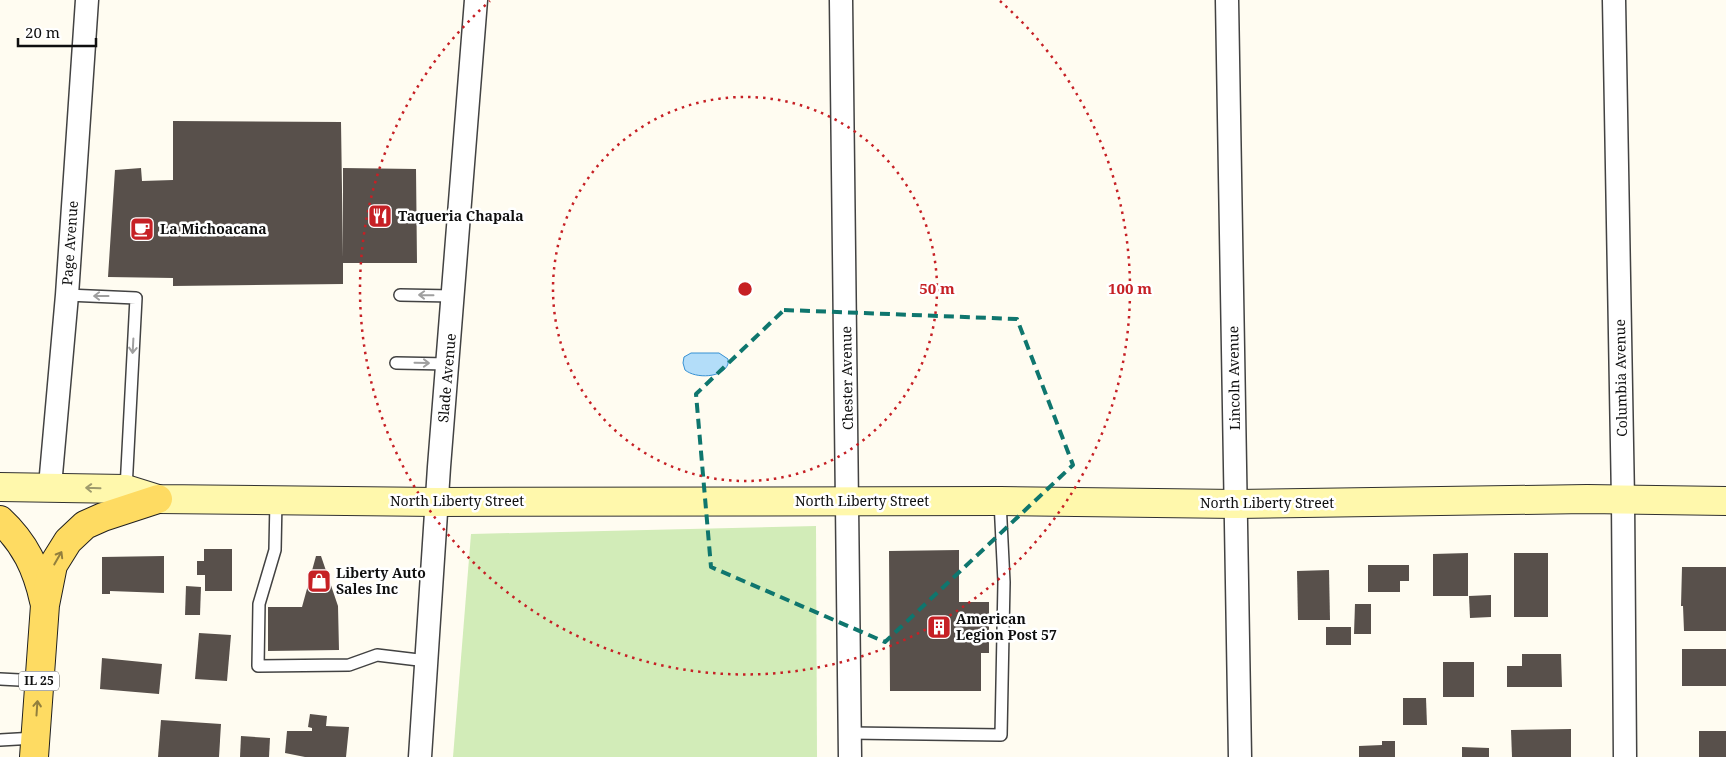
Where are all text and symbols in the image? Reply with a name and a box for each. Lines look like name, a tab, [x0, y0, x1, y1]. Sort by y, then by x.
scale bar	[18, 15, 95, 47]
text: 20 m	[25, 22, 60, 42]
street label: Page Avenue	[57, 200, 82, 286]
restaurant icon: Taqueria Chapala	[367, 203, 393, 229]
place label: Taqueria Chapala	[398, 206, 524, 225]
cafe icon: La Michoacana	[129, 216, 155, 242]
place label: La Michoacana	[160, 219, 267, 238]
text: 50 m	[919, 278, 955, 298]
text: 100 m	[1108, 278, 1152, 298]
centre of rings	[736, 280, 754, 298]
one-way arrow	[94, 291, 110, 301]
one-way arrow	[419, 291, 435, 300]
street label: Columbia Avenue	[1610, 319, 1631, 437]
street label: Chester Avenue	[836, 326, 857, 430]
street label: Lincoln Avenue	[1223, 326, 1244, 430]
street label: Slade Avenue	[433, 332, 460, 423]
one-way arrow	[129, 338, 138, 354]
one-way arrow	[414, 359, 430, 368]
one-way arrow	[85, 483, 101, 492]
street label: North Liberty Street	[390, 491, 524, 510]
street label: North Liberty Street	[795, 491, 929, 510]
street label: North Liberty Street	[1200, 493, 1334, 512]
one-way arrow	[53, 551, 63, 566]
place label: Liberty Auto Sales Inc	[336, 563, 426, 598]
shop icon: Liberty Auto Sales Inc	[306, 568, 332, 594]
place label: American Legion Post 57	[956, 609, 1057, 644]
building icon: American Legion Post 57	[926, 614, 952, 640]
road number: IL 25	[19, 671, 59, 690]
one-way arrow	[33, 701, 42, 717]

